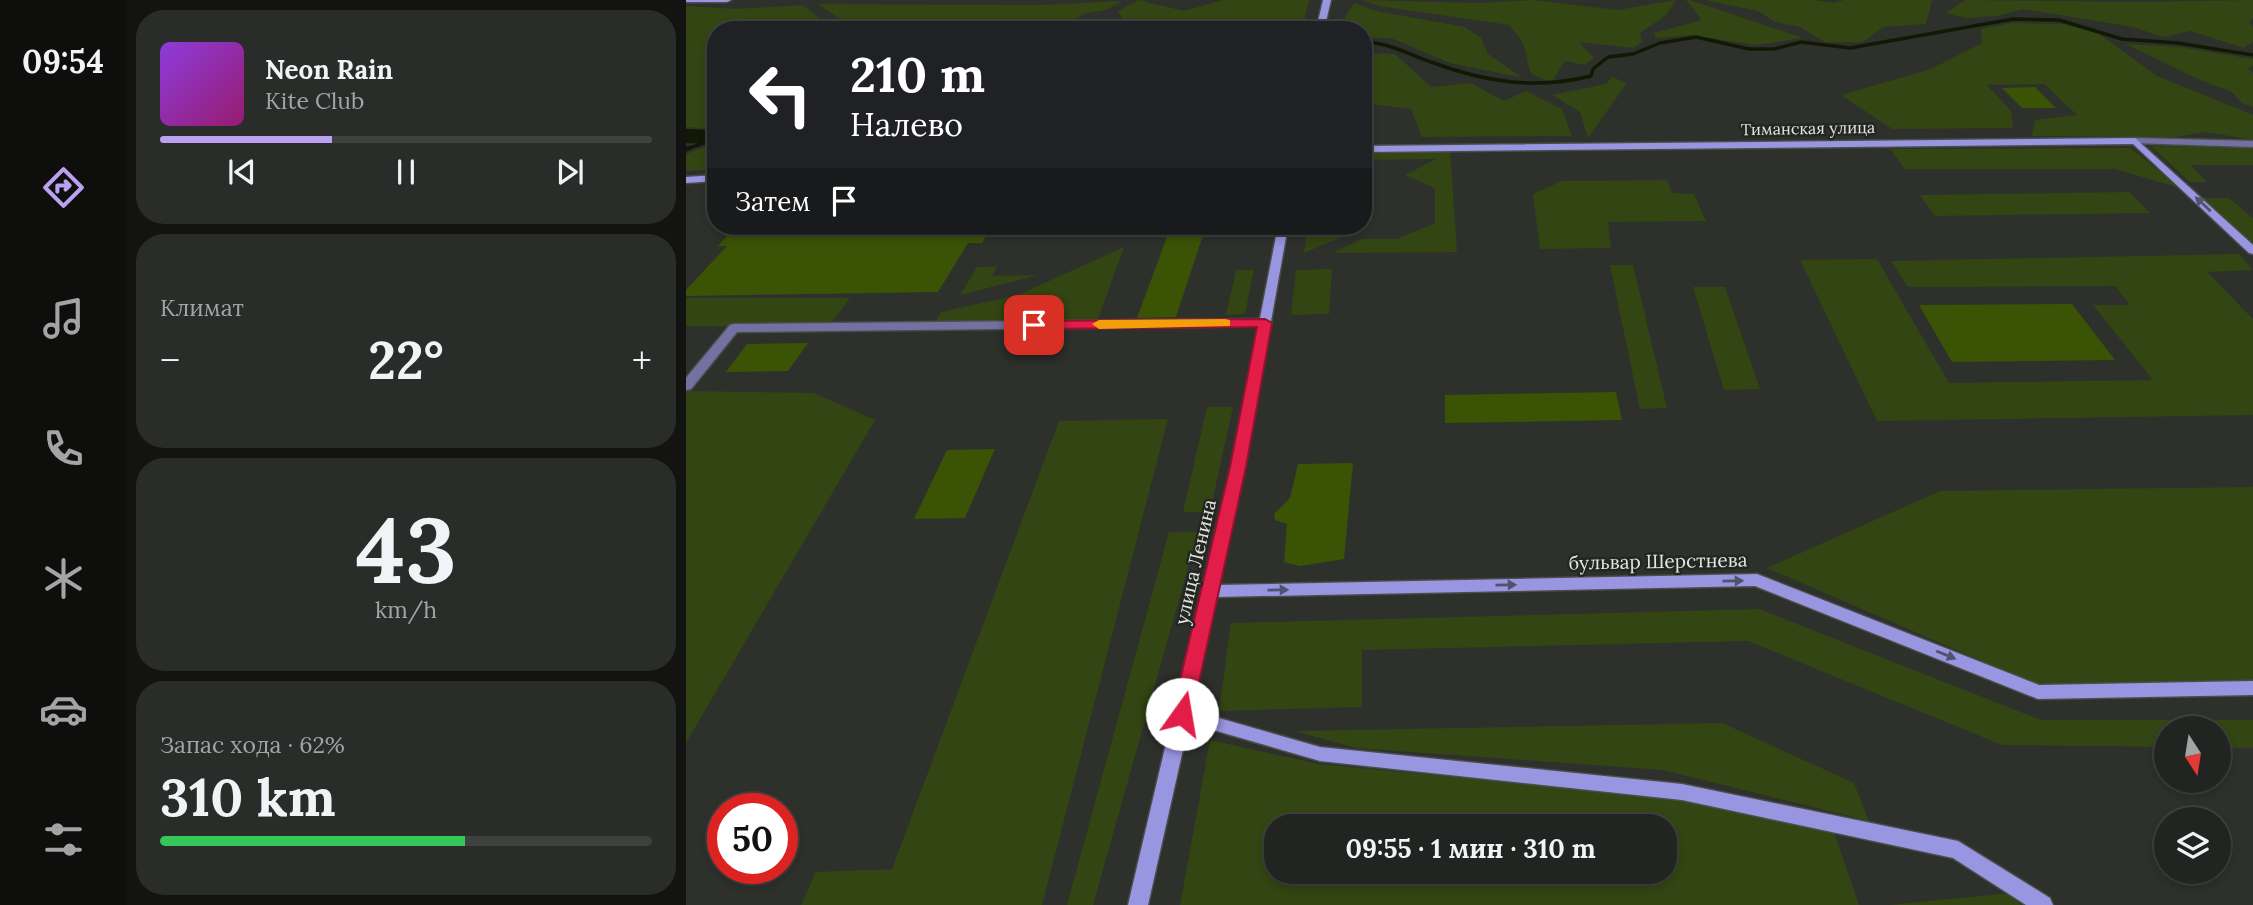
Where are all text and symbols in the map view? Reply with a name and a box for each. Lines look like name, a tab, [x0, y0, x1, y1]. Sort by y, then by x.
text: 09:54	[22, 41, 104, 82]
text: 210 m	[850, 43, 985, 105]
icon: left	[735, 49, 826, 140]
text: Neon Rain	[265, 53, 393, 86]
text: Kite Club	[265, 86, 364, 115]
text: Налево	[850, 104, 963, 145]
street label: Тиманская улица	[1741, 117, 1875, 139]
icon: previous	[223, 153, 261, 191]
icon: pause	[387, 153, 425, 191]
icon: next	[551, 153, 589, 191]
icon: directions	[39, 163, 88, 212]
icon: arrive	[825, 182, 863, 220]
text: Затем	[735, 185, 811, 218]
one-way arrow	[2195, 197, 2212, 213]
text: Климат	[160, 293, 244, 322]
icon: music	[39, 294, 88, 343]
pin	[1004, 295, 1064, 355]
icon: arrive	[1015, 306, 1053, 344]
text: 22°	[368, 327, 444, 393]
text: −	[160, 336, 180, 384]
text: +	[632, 336, 652, 384]
icon: phone	[39, 424, 88, 473]
text: 43	[356, 491, 456, 608]
street label: улица Ленина	[1169, 497, 1221, 627]
street label: бульвар Шерстнева	[1568, 547, 1748, 575]
icon: climate	[39, 554, 88, 603]
one-way arrow	[1723, 575, 1745, 586]
one-way arrow	[1495, 580, 1517, 591]
one-way arrow	[1268, 584, 1290, 596]
text: km/h	[375, 595, 437, 624]
one-way arrow	[1936, 650, 1957, 661]
position arrow	[1145, 677, 1219, 751]
icon: car	[39, 685, 88, 734]
north arrow	[2154, 716, 2231, 793]
map controls	[2154, 716, 2231, 884]
text: Запас хода · 62%	[160, 730, 345, 759]
text: 310 km	[160, 764, 336, 830]
speed limit sign: 50	[707, 793, 798, 884]
button: layers	[2154, 807, 2231, 884]
icon: filters	[39, 815, 88, 864]
text: 09:55 · 1 мин · 310 m	[1345, 832, 1596, 865]

